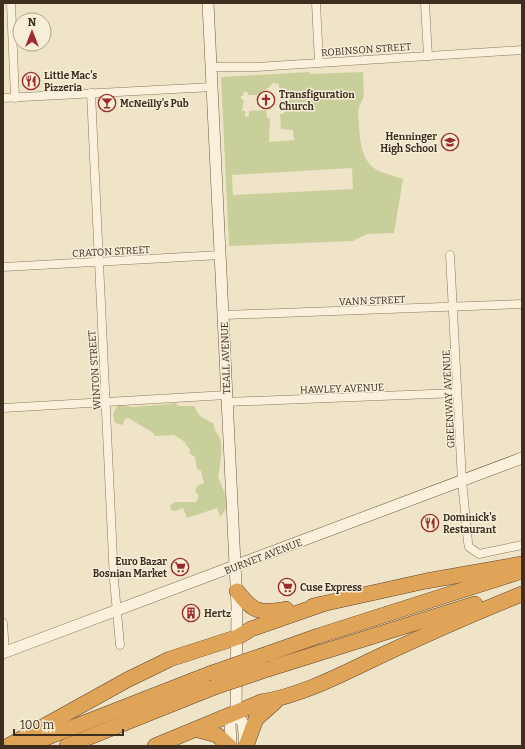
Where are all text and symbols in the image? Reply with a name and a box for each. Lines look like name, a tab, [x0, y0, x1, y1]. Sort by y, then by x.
north arrow	[12, 12, 52, 52]
text: N	[28, 16, 37, 29]
street label: ROBINSON STREET	[321, 41, 412, 59]
place label: Little Mac's Pizzeria	[44, 70, 97, 94]
restaurant icon: Little Mac's Pizzeria	[21, 71, 41, 91]
place label: Transfiguration Church	[279, 89, 355, 113]
church icon: Transfiguration Church	[256, 90, 276, 110]
bar icon: McNeilly's Pub	[97, 93, 117, 113]
place label: McNeilly's Pub	[120, 98, 189, 110]
place label: Henninger High School	[380, 131, 437, 155]
school or university icon: Henninger High School	[440, 132, 460, 152]
street label: CRATON STREET	[72, 244, 150, 260]
street label: VANN STREET	[339, 294, 406, 308]
street label: TEALL AVENUE	[219, 322, 233, 394]
street label: WINTON STREET	[86, 330, 104, 410]
street label: GREENWAY AVENUE	[440, 349, 458, 448]
street label: HAWLEY AVENUE	[300, 382, 384, 396]
place label: Dominick's Restaurant	[443, 512, 496, 536]
restaurant icon: Dominick's Restaurant	[420, 513, 440, 533]
street label: BURNET AVENUE	[223, 537, 304, 577]
place label: Euro Bazar Bosnian Market	[93, 556, 167, 580]
supermarket icon: Euro Bazar Bosnian Market	[170, 557, 190, 577]
supermarket icon: Cuse Express	[277, 577, 297, 597]
place label: Cuse Express	[300, 582, 362, 594]
building icon: Hertz	[181, 603, 201, 623]
place label: Hertz	[204, 608, 231, 620]
scale bar	[14, 711, 123, 737]
text: 100 m	[20, 718, 55, 732]

